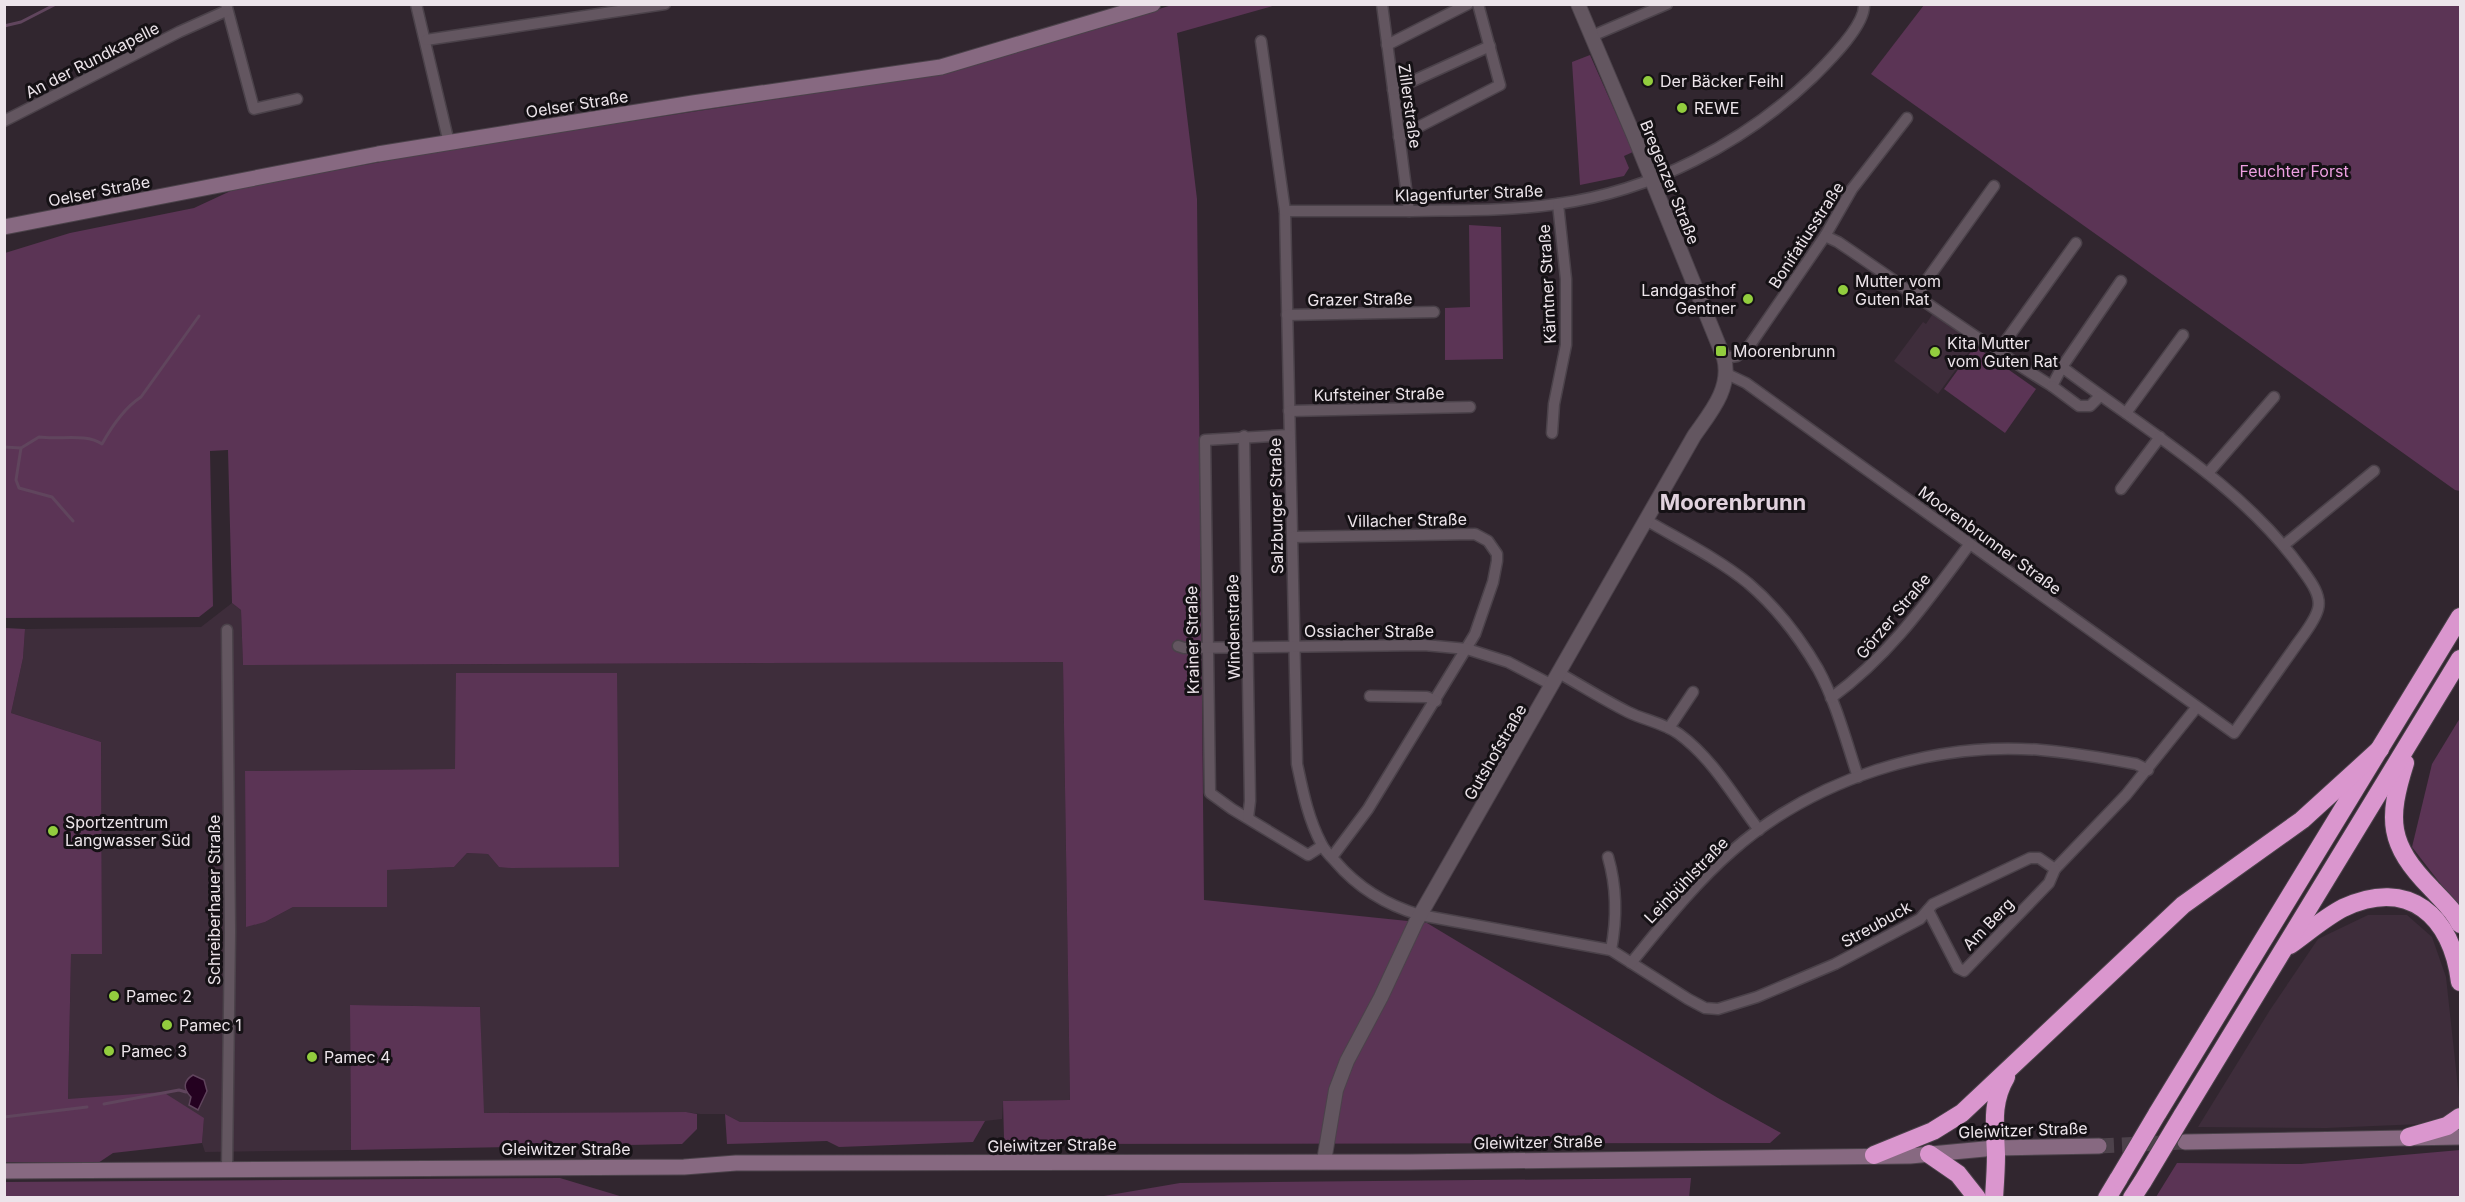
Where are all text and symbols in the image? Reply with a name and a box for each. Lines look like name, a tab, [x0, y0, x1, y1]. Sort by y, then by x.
street label: An der Rundkapelle	[22, 18, 162, 102]
street label: Zillerstraße	[1394, 63, 1426, 149]
place label: Der Bäcker Feihl	[1660, 71, 1784, 91]
marker: Der Bäcker Feihl	[1641, 74, 1655, 88]
street label: Oelser Straße	[524, 86, 630, 122]
place label: REWE	[1694, 98, 1739, 118]
marker: REWE	[1675, 101, 1689, 115]
street label: Bregenzer Straße	[1636, 117, 1704, 247]
park label: Feuchter Forst	[2239, 161, 2349, 181]
street label: Oelser Straße	[46, 171, 152, 211]
street label: Bonifatiusstraße	[1764, 178, 1848, 292]
street label: Klagenfurter Straße	[1394, 180, 1544, 206]
street label: Kärntner Straße	[1534, 224, 1560, 344]
place label: Mutter vom Guten Rat	[1855, 271, 1941, 309]
place label: Landgasthof Gentner	[1641, 280, 1736, 318]
marker: Mutter vom Guten Rat	[1836, 283, 1850, 297]
street label: Grazer Straße	[1307, 288, 1413, 310]
marker: Landgasthof Gentner	[1741, 292, 1755, 306]
place label: Kita Mutter vom Guten Rat	[1947, 333, 2058, 371]
place label: Moorenbrunn	[1733, 341, 1835, 361]
marker: Moorenbrunn	[1714, 344, 1728, 358]
marker: Kita Mutter vom Guten Rat	[1928, 345, 1942, 359]
street label: Kufsteiner Straße	[1313, 383, 1445, 405]
street label: Salzburger Straße	[1265, 438, 1287, 574]
street label: Moorenbrunner Straße	[1915, 481, 2065, 599]
district label: Moorenbrunn	[1660, 489, 1806, 515]
street label: Villacher Straße	[1347, 509, 1467, 531]
street label: Görzer Straße	[1851, 569, 1935, 663]
street label: Windenstraße	[1222, 574, 1244, 680]
street label: Krainer Straße	[1181, 586, 1203, 694]
street label: Ossiacher Straße	[1304, 621, 1434, 641]
street label: Gutshofstraße	[1459, 700, 1531, 804]
place label: Sportzentrum Langwasser Süd	[65, 812, 191, 850]
street label: Schreiberhauer Straße	[204, 815, 224, 985]
marker: Sportzentrum Langwasser Süd	[46, 824, 60, 838]
street label: Leinbühlstraße	[1640, 833, 1732, 927]
street label: Am Berg	[1958, 894, 2018, 954]
street label: Streubuck	[1837, 896, 1915, 951]
place label: Pamec 2	[126, 986, 192, 1006]
marker: Pamec 2	[107, 989, 121, 1003]
place label: Pamec 1	[179, 1015, 242, 1035]
marker: Pamec 1	[160, 1018, 174, 1032]
place label: Pamec 3	[121, 1041, 187, 1061]
marker: Pamec 3	[102, 1044, 116, 1058]
place label: Pamec 4	[324, 1047, 391, 1067]
marker: Pamec 4	[305, 1050, 319, 1064]
street label: Gleiwitzer Straße	[1958, 1118, 2088, 1142]
street label: Gleiwitzer Straße	[1473, 1131, 1603, 1153]
street label: Gleiwitzer Straße	[987, 1134, 1117, 1156]
street label: Gleiwitzer Straße	[501, 1139, 631, 1159]

